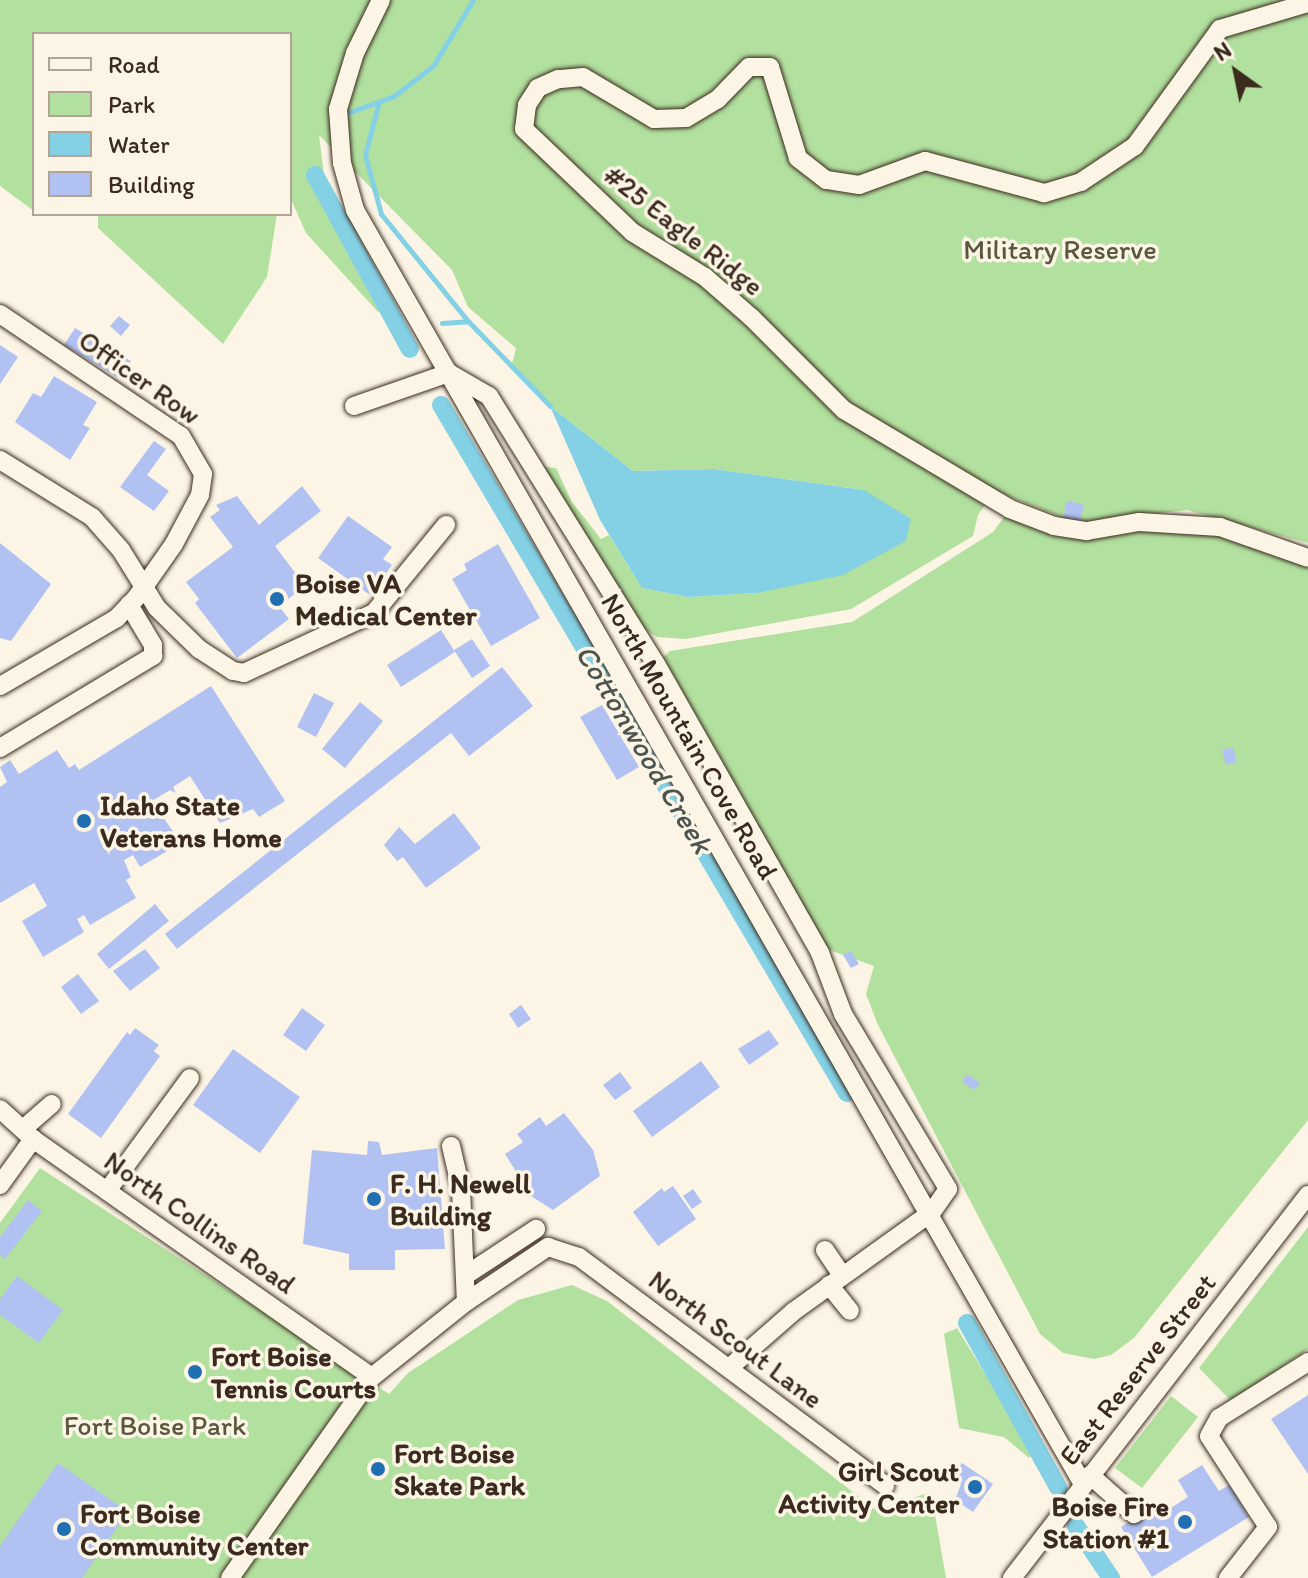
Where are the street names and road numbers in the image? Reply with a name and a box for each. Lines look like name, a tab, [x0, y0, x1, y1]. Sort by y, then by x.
street label: #25 Eagle Ridge	[598, 157, 770, 303]
street label: Officer Row	[72, 323, 208, 431]
street label: North Mountain Cove Road	[595, 588, 785, 884]
street label: North Collins Road	[98, 1143, 302, 1301]
street label: North Scout Lane	[642, 1263, 830, 1415]
street label: East Reserve Street	[1052, 1267, 1222, 1471]

